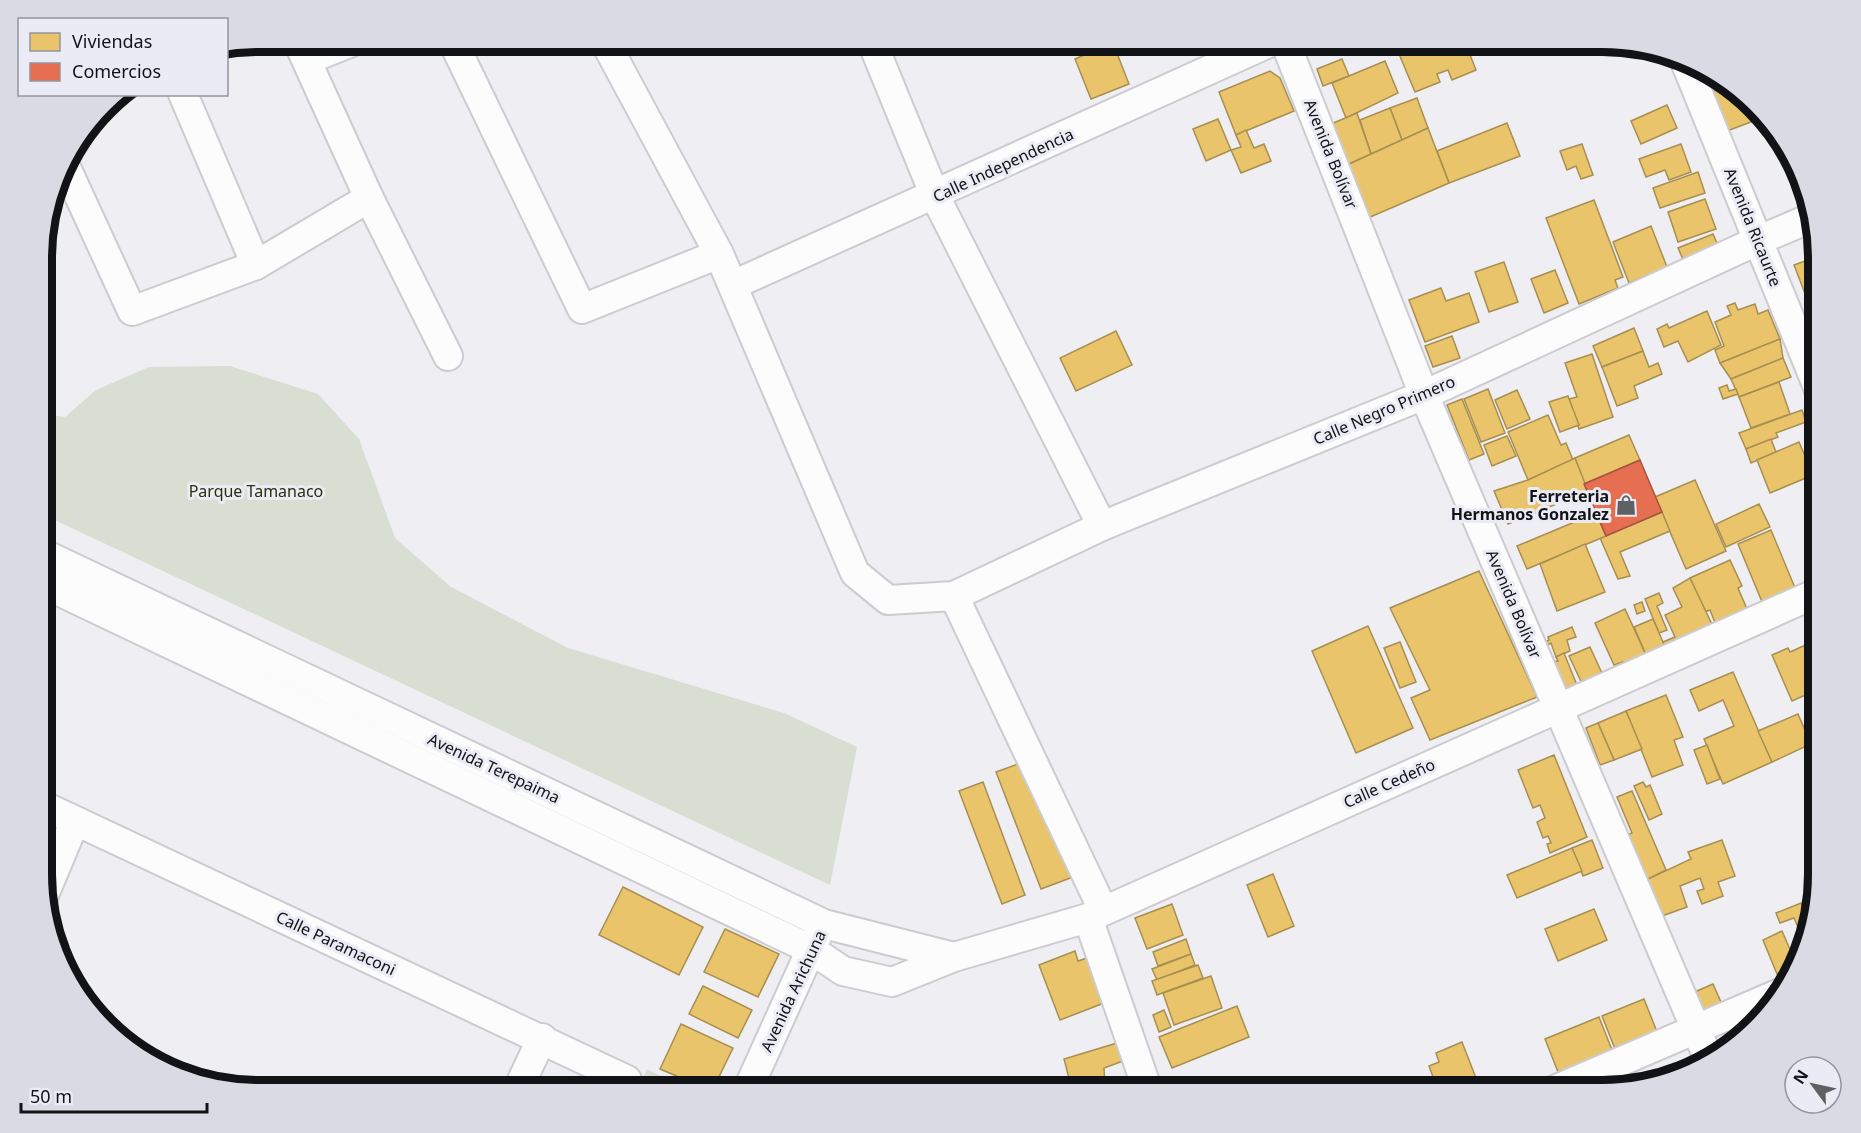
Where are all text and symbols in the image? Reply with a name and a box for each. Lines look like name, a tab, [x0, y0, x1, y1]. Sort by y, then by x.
legend	[18, 18, 228, 96]
text: Viviendas	[72, 29, 152, 53]
text: Comercios	[72, 59, 161, 83]
street label: Avenida Bolívar	[1299, 96, 1363, 212]
street label: Calle Independencia	[929, 123, 1077, 207]
street label: Avenida Ricaurte	[1719, 164, 1787, 290]
street label: Calle Negro Primero	[1310, 370, 1458, 450]
park label: Parque Tamanaco	[189, 480, 323, 502]
place label: Ferreteria Hermanos Gonzalez	[1451, 485, 1609, 525]
shop icon: Ferreteria Hermanos Gonzalez	[1614, 493, 1638, 517]
street label: Avenida Bolívar	[1481, 546, 1547, 662]
street label: Avenida Terepaima	[424, 728, 564, 808]
street label: Calle Cedeño	[1340, 753, 1438, 813]
street label: Calle Paramaconi	[273, 906, 399, 980]
street label: Avenida Arichuna	[755, 927, 831, 1055]
north arrow	[1783, 1055, 1843, 1115]
text: N	[1788, 1065, 1813, 1088]
scale bar	[21, 1076, 207, 1114]
text: 50 m	[30, 1084, 72, 1108]

